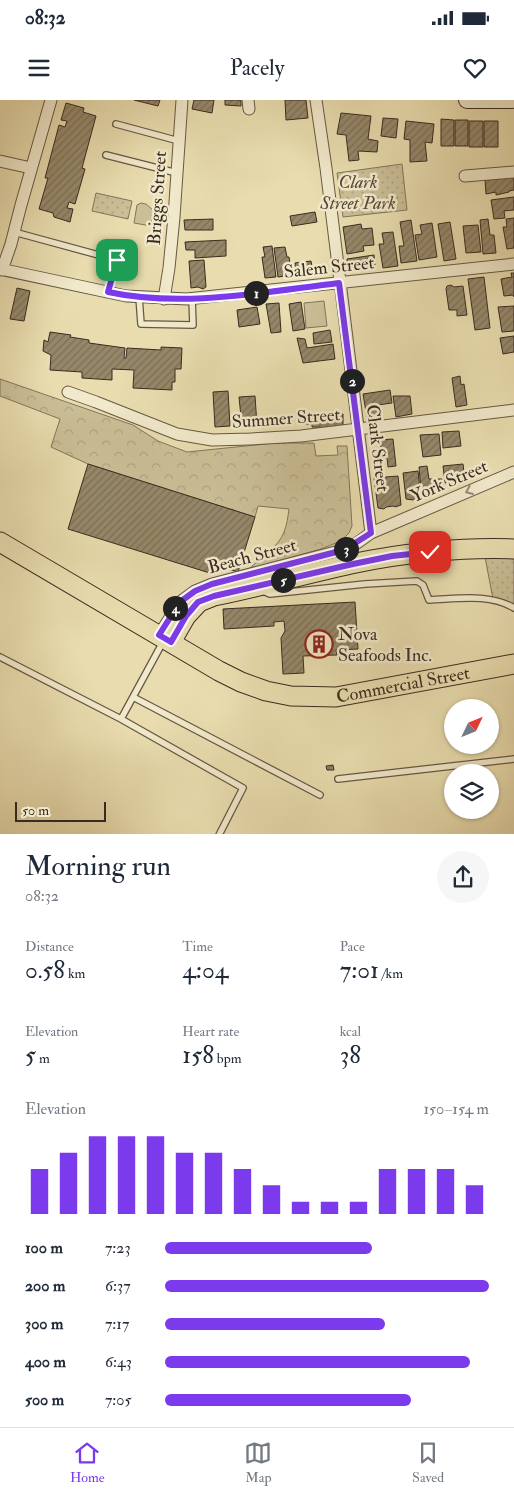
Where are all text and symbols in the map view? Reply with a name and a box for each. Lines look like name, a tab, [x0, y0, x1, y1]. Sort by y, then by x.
text: 08:32	[25, 6, 65, 30]
icon: menu	[25, 54, 53, 82]
text: Pacely	[230, 54, 284, 82]
icon: heart	[461, 54, 489, 82]
street label: Briggs Street	[143, 150, 172, 246]
park label: Clark Street Park	[319, 171, 396, 215]
pin	[96, 239, 138, 281]
icon: arrive	[103, 246, 131, 274]
street label: Salem Street	[283, 251, 375, 284]
pin: 1	[244, 280, 268, 306]
text: 1	[254, 285, 259, 302]
pin: 2	[340, 368, 364, 394]
text: 2	[349, 373, 356, 390]
street label: Summer Street	[231, 403, 341, 434]
street label: Clark Street	[361, 403, 394, 493]
street label: York Street	[407, 455, 491, 508]
one-way arrow	[465, 485, 474, 496]
pin	[409, 531, 451, 573]
street label: Beach Street	[205, 534, 299, 579]
pin: 3	[334, 536, 358, 562]
icon: check	[416, 538, 444, 566]
text: 3	[344, 541, 349, 558]
pin: 5	[270, 568, 296, 592]
text: 5	[280, 572, 287, 589]
pin: 4	[162, 596, 188, 620]
text: 4	[172, 600, 179, 617]
place label: Nova Seafoods Inc.	[338, 623, 432, 667]
building icon: Nova Seafoods Inc.	[304, 629, 334, 659]
street label: Commercial Street	[335, 661, 472, 709]
north arrow	[444, 699, 499, 754]
map controls	[444, 699, 499, 819]
button: layers	[444, 764, 499, 819]
scale bar	[15, 799, 106, 823]
text: 50 m	[22, 802, 49, 819]
text: Morning run	[25, 849, 171, 884]
button: share	[437, 851, 489, 903]
text: 08:32	[25, 886, 59, 906]
text: Distance	[25, 938, 74, 955]
text: Time	[182, 938, 213, 955]
text: Pace	[340, 938, 365, 955]
text: 0.58	[25, 955, 65, 986]
text: 4:04	[182, 955, 228, 986]
text: 7:01	[340, 955, 379, 986]
text: km	[65, 965, 85, 982]
text: /km	[379, 965, 403, 982]
text: Elevation	[25, 1023, 78, 1040]
text: Heart rate	[182, 1023, 239, 1040]
text: kcal	[340, 1023, 361, 1040]
text: 5	[25, 1040, 36, 1071]
text: 158	[182, 1040, 214, 1071]
text: 38	[340, 1040, 361, 1071]
text: m	[36, 1050, 50, 1067]
text: bpm	[214, 1050, 242, 1067]
text: Elevation	[25, 1099, 86, 1119]
text: 150–154 m	[423, 1099, 489, 1119]
text: 100 m	[25, 1238, 63, 1258]
text: 7:23	[105, 1238, 131, 1258]
text: 200 m	[25, 1276, 65, 1296]
text: 6:37	[105, 1276, 131, 1296]
text: 300 m	[25, 1314, 63, 1334]
text: 7:17	[105, 1314, 129, 1334]
text: 400 m	[25, 1352, 66, 1372]
text: 6:43	[105, 1352, 132, 1372]
text: 500 m	[25, 1390, 64, 1410]
text: 7:05	[105, 1390, 132, 1410]
tab: Home	[70, 1439, 105, 1486]
tab: Map	[244, 1439, 272, 1486]
tab: Saved	[412, 1439, 444, 1486]

